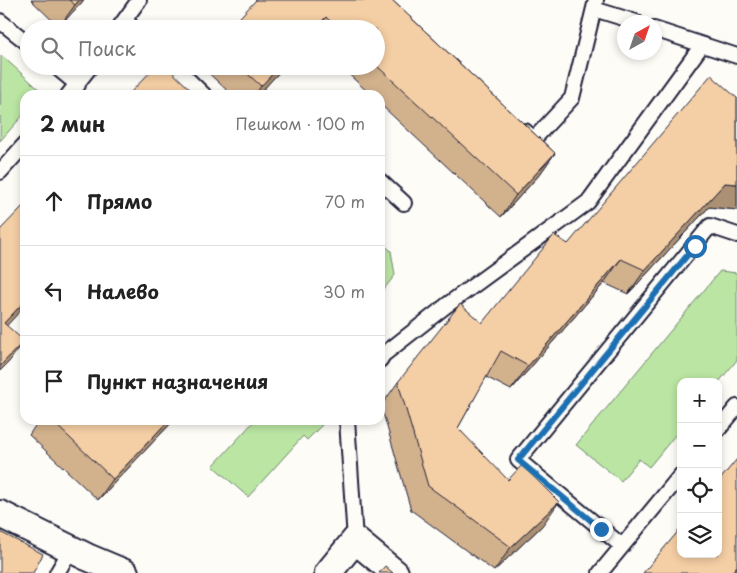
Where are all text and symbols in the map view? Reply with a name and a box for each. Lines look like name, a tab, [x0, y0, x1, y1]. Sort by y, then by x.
north arrow	[617, 15, 662, 60]
search box	[20, 20, 385, 75]
icon: search	[38, 34, 66, 62]
text: Поиск	[78, 34, 136, 62]
text: 2 мин	[40, 107, 105, 139]
text: Пешком · 100 m	[235, 111, 365, 135]
icon: ahead	[40, 187, 68, 215]
text: Прямо	[87, 187, 152, 215]
text: 70 m	[325, 189, 365, 213]
route start	[684, 235, 707, 258]
icon: left	[40, 277, 68, 305]
text: Налево	[87, 277, 159, 305]
text: 30 m	[323, 279, 365, 303]
icon: arrive	[40, 367, 68, 395]
text: Пункт назначения	[87, 367, 268, 395]
map controls	[677, 378, 722, 558]
button: +	[677, 378, 722, 423]
button: −	[677, 423, 722, 468]
button: locate	[677, 468, 722, 513]
button: layers	[677, 513, 722, 558]
route end	[590, 518, 613, 541]

